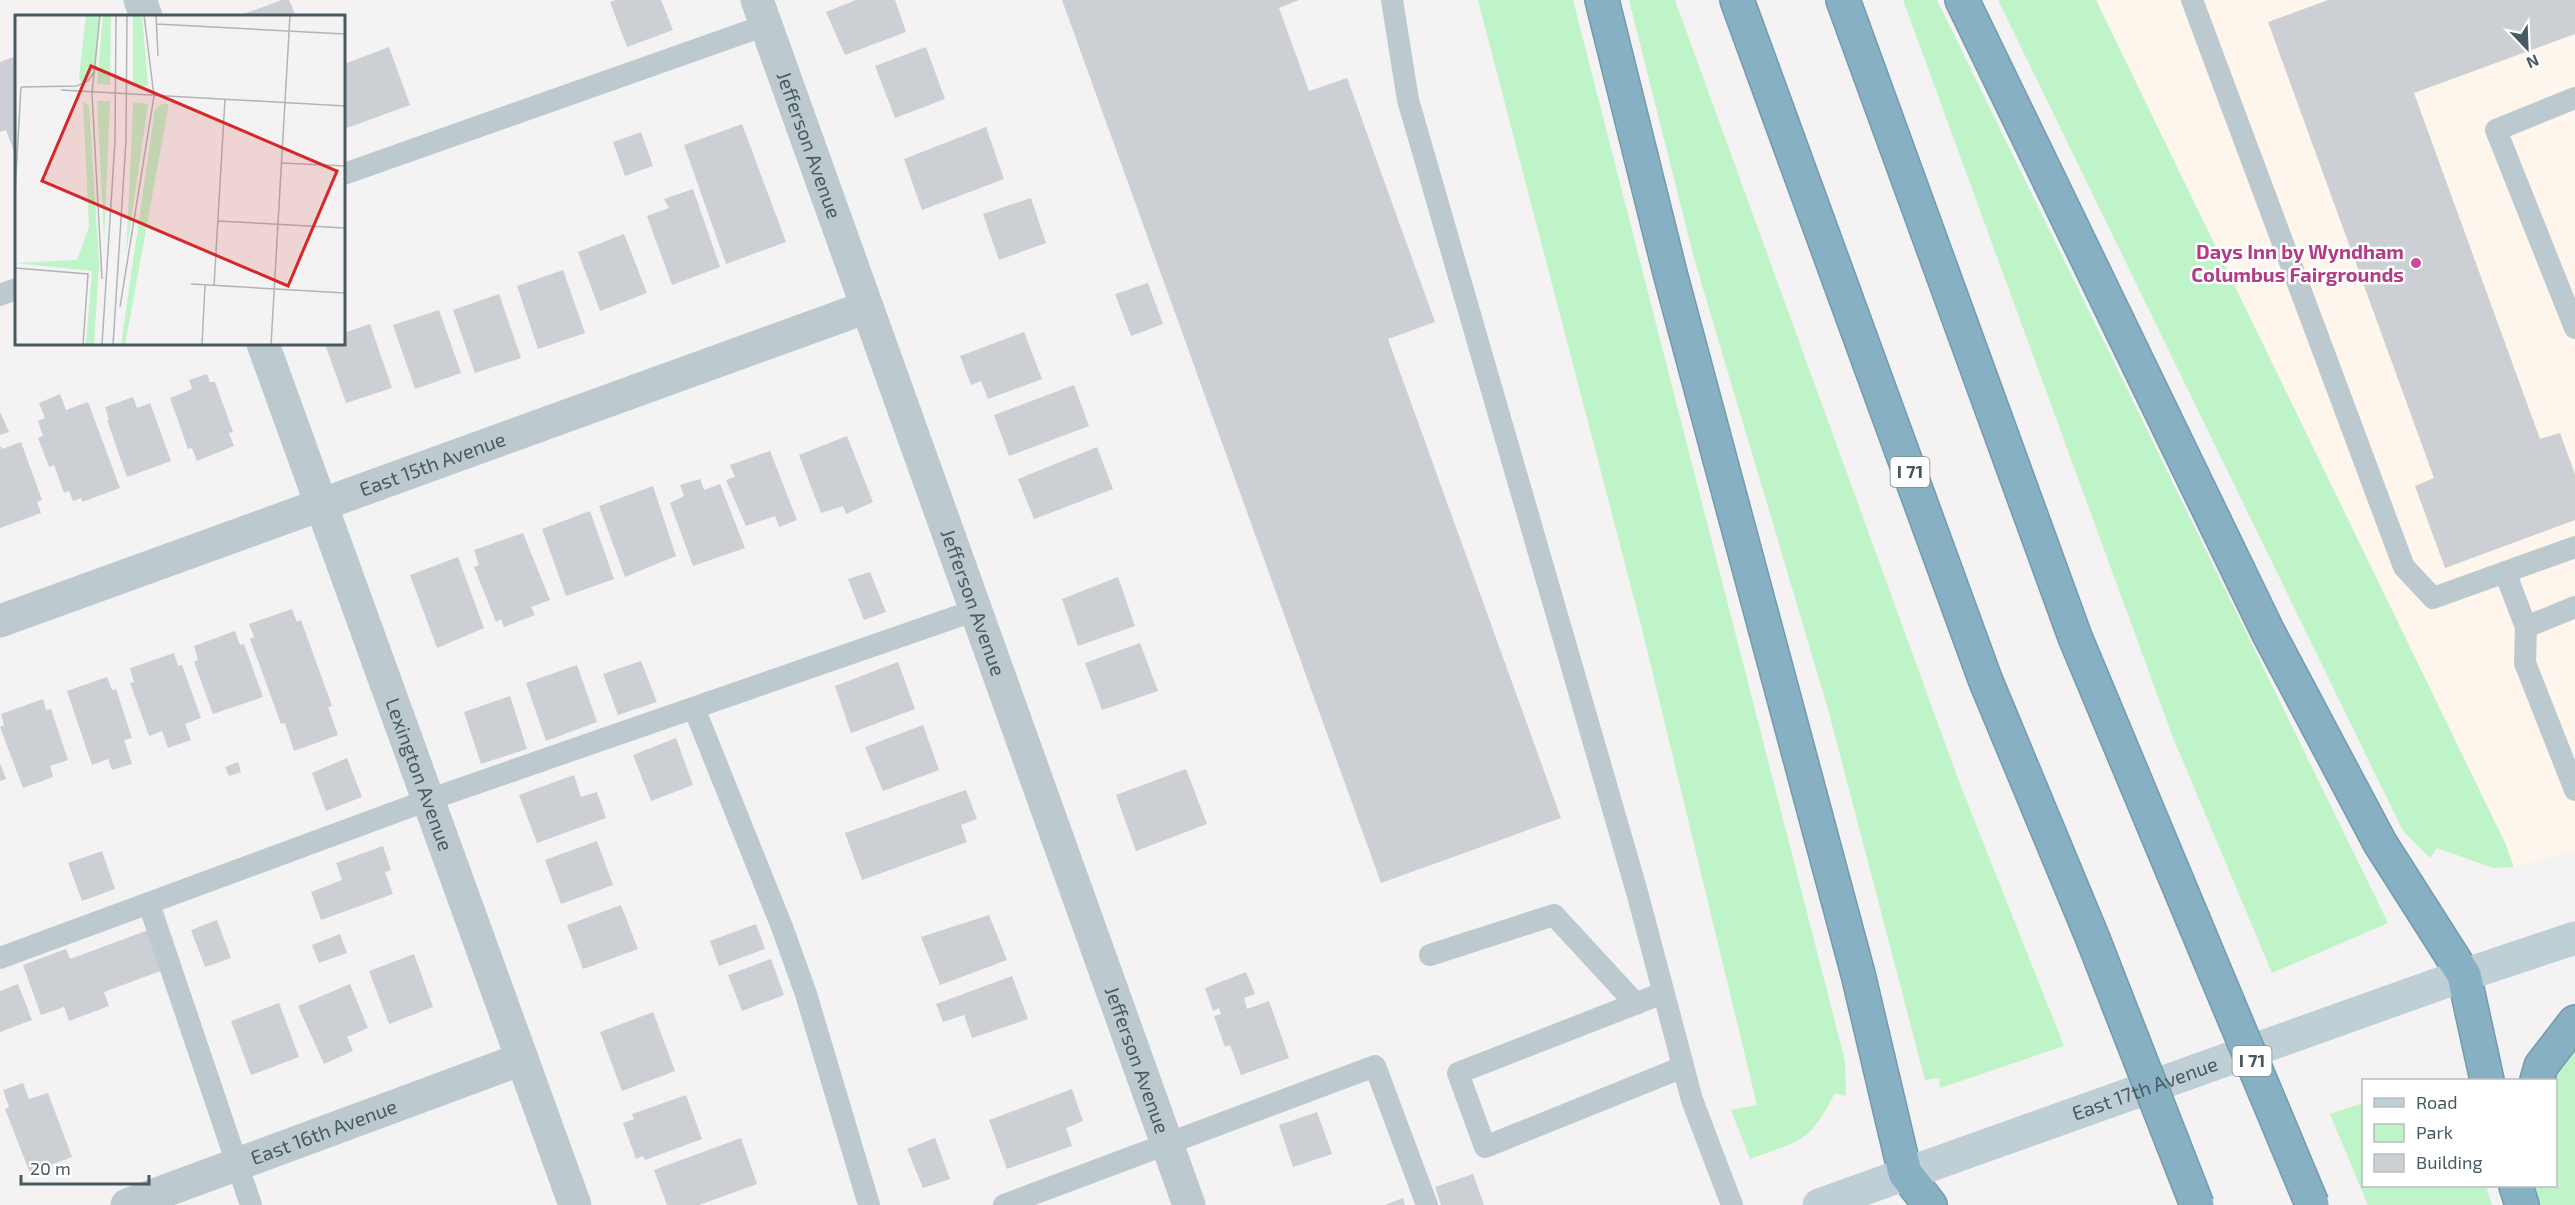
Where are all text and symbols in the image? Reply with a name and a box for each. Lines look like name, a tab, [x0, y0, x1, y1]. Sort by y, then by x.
inset map	[15, 15, 345, 345]
north arrow	[2497, 18, 2557, 78]
text: N	[2524, 51, 2542, 73]
street label: Jefferson Avenue	[773, 68, 847, 221]
place label: Days Inn by Wyndham Columbus Fairgrounds	[2191, 239, 2404, 286]
marker: Days Inn by Wyndham Columbus Fairgrounds	[2409, 256, 2423, 270]
street label: East 15th Avenue	[356, 426, 508, 501]
road number: I 71	[1890, 457, 1930, 487]
street label: Jefferson Avenue	[937, 525, 1011, 679]
street label: Lexington Avenue	[381, 694, 459, 854]
street label: Jefferson Avenue	[1101, 983, 1175, 1136]
road number: I 71	[2232, 1046, 2272, 1076]
street label: East 17th Avenue	[2068, 1051, 2221, 1125]
legend	[2362, 1079, 2557, 1187]
text: Road	[2416, 1091, 2457, 1113]
street label: East 16th Avenue	[247, 1093, 400, 1169]
text: Park	[2416, 1121, 2453, 1143]
scale bar	[21, 1148, 148, 1186]
text: Building	[2416, 1151, 2483, 1173]
text: 20 m	[30, 1157, 71, 1179]

